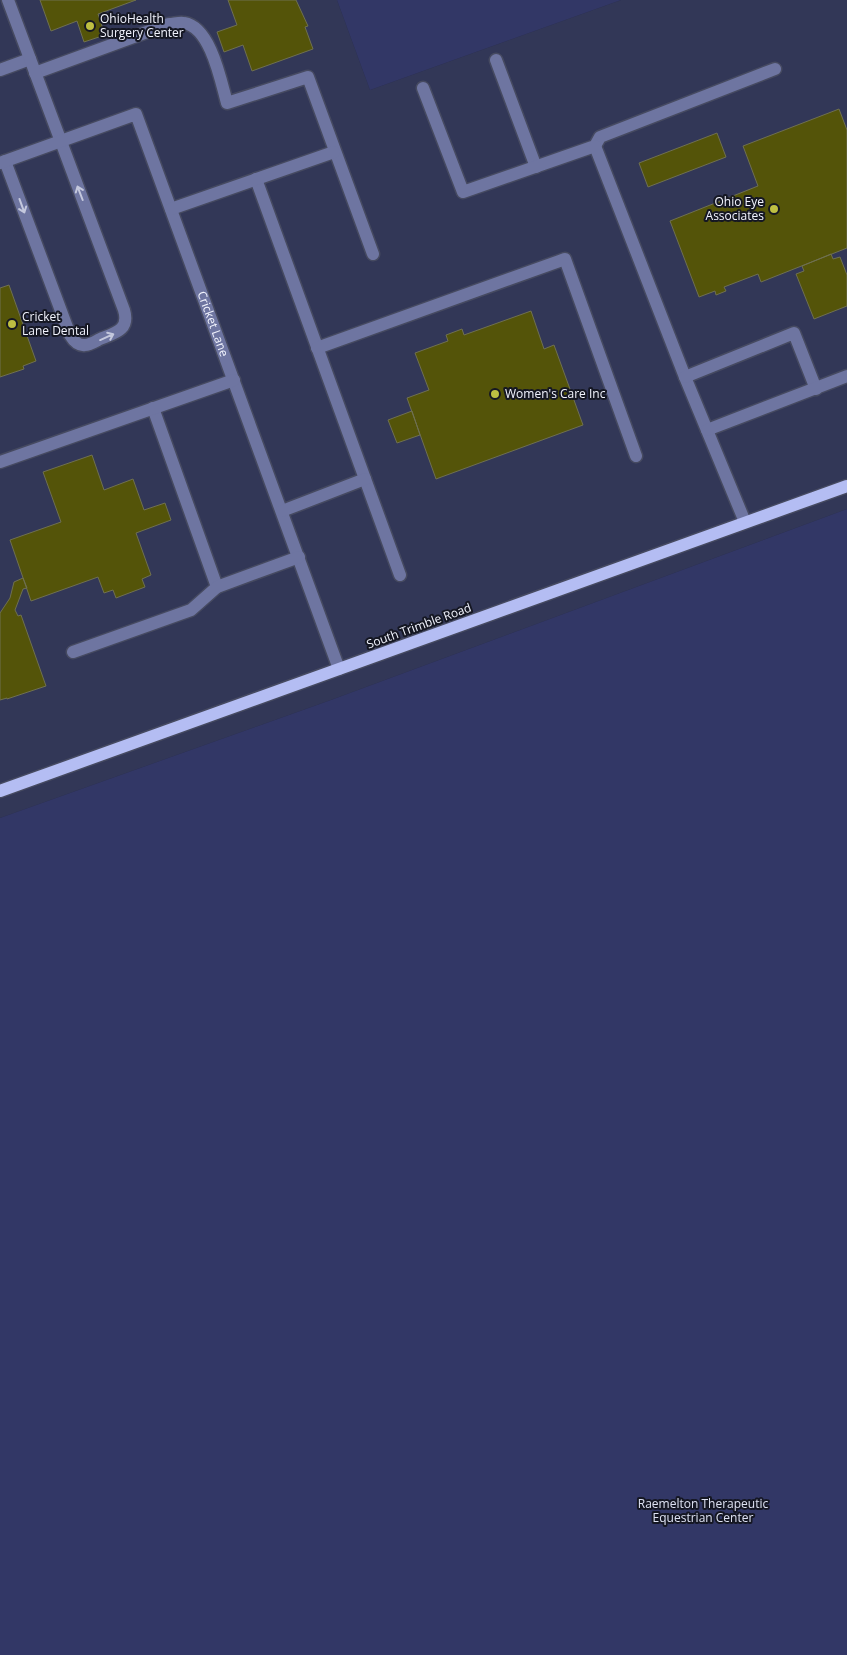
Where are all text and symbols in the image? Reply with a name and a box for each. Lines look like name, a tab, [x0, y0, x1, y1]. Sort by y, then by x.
place label: OhioHealth Surgery Center	[100, 10, 184, 41]
marker: OhioHealth Surgery Center	[84, 20, 96, 32]
one-way arrow	[75, 186, 84, 201]
place label: Ohio Eye Associates	[706, 193, 764, 224]
one-way arrow	[18, 198, 27, 214]
marker: Ohio Eye Associates	[768, 203, 780, 215]
street label: Cricket Lane	[193, 288, 233, 359]
place label: Cricket Lane Dental	[22, 308, 89, 339]
marker: Cricket Lane Dental	[6, 318, 18, 330]
one-way arrow	[99, 331, 114, 341]
place label: Women's Care Inc	[505, 385, 606, 402]
marker: Women's Care Inc	[489, 388, 501, 400]
street label: South Trimble Road	[364, 599, 474, 652]
park label: Raemelton Therapeutic Equestrian Center	[638, 1495, 768, 1526]

